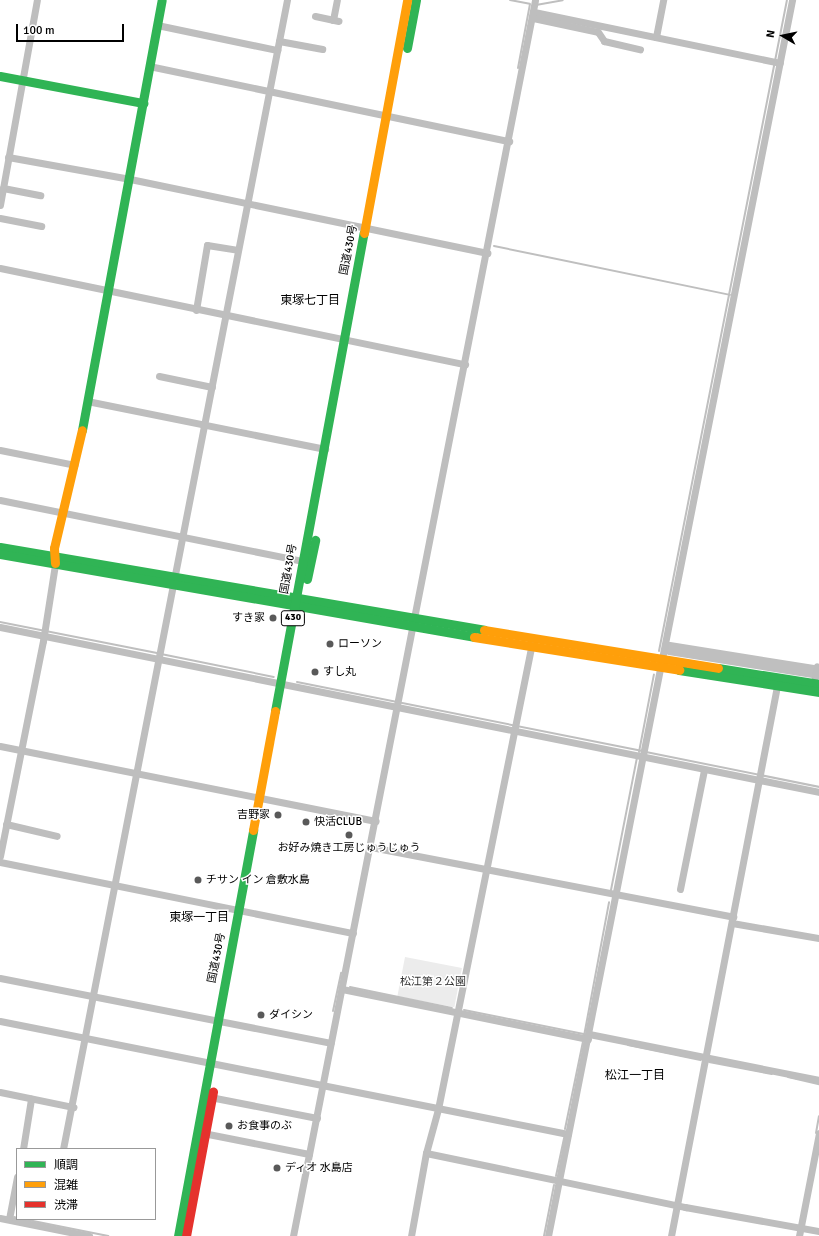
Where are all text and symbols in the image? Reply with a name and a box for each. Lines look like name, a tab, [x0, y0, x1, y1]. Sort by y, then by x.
scale bar	[18, 16, 126, 42]
north arrow	[763, 16, 803, 56]
text: 100 m	[23, 23, 55, 38]
text: N	[764, 29, 778, 39]
street label: 国道430号	[338, 224, 360, 276]
district label: 東塚七丁目	[280, 294, 340, 308]
street label: 国道430号	[278, 543, 300, 595]
road number: 430	[280, 610, 306, 626]
place label: すき家	[232, 611, 265, 625]
marker: すき家	[268, 613, 278, 623]
place label: ローソン	[338, 637, 382, 651]
marker: ローソン	[325, 639, 335, 649]
place label: すし丸	[323, 665, 356, 679]
marker: すし丸	[310, 667, 320, 677]
place label: 吉野家	[237, 808, 270, 822]
marker: 吉野家	[273, 810, 283, 820]
place label: 快活CLUB	[314, 815, 362, 829]
marker: 快活CLUB	[301, 817, 311, 827]
marker: お好み焼き工房じゅうじゅう	[344, 830, 354, 840]
place label: お好み焼き工房じゅうじゅう	[278, 841, 420, 855]
place label: チサン イン 倉敷水島	[206, 873, 310, 887]
marker: チサン イン 倉敷水島	[193, 875, 203, 885]
district label: 東塚一丁目	[169, 911, 229, 925]
street label: 国道430号	[206, 932, 228, 984]
park label: 松江第２公園	[400, 975, 466, 989]
place label: ダイシン	[269, 1008, 313, 1022]
marker: ダイシン	[256, 1010, 266, 1020]
district label: 松江一丁目	[605, 1069, 665, 1083]
place label: お食事のぶ	[237, 1119, 292, 1133]
marker: お食事のぶ	[224, 1121, 234, 1131]
legend	[16, 1148, 156, 1220]
text: 順調	[54, 1158, 78, 1173]
place label: ディオ 水島店	[285, 1161, 353, 1175]
marker: ディオ 水島店	[272, 1163, 282, 1173]
text: 混雑	[54, 1178, 78, 1193]
text: 渋滞	[54, 1198, 78, 1213]

